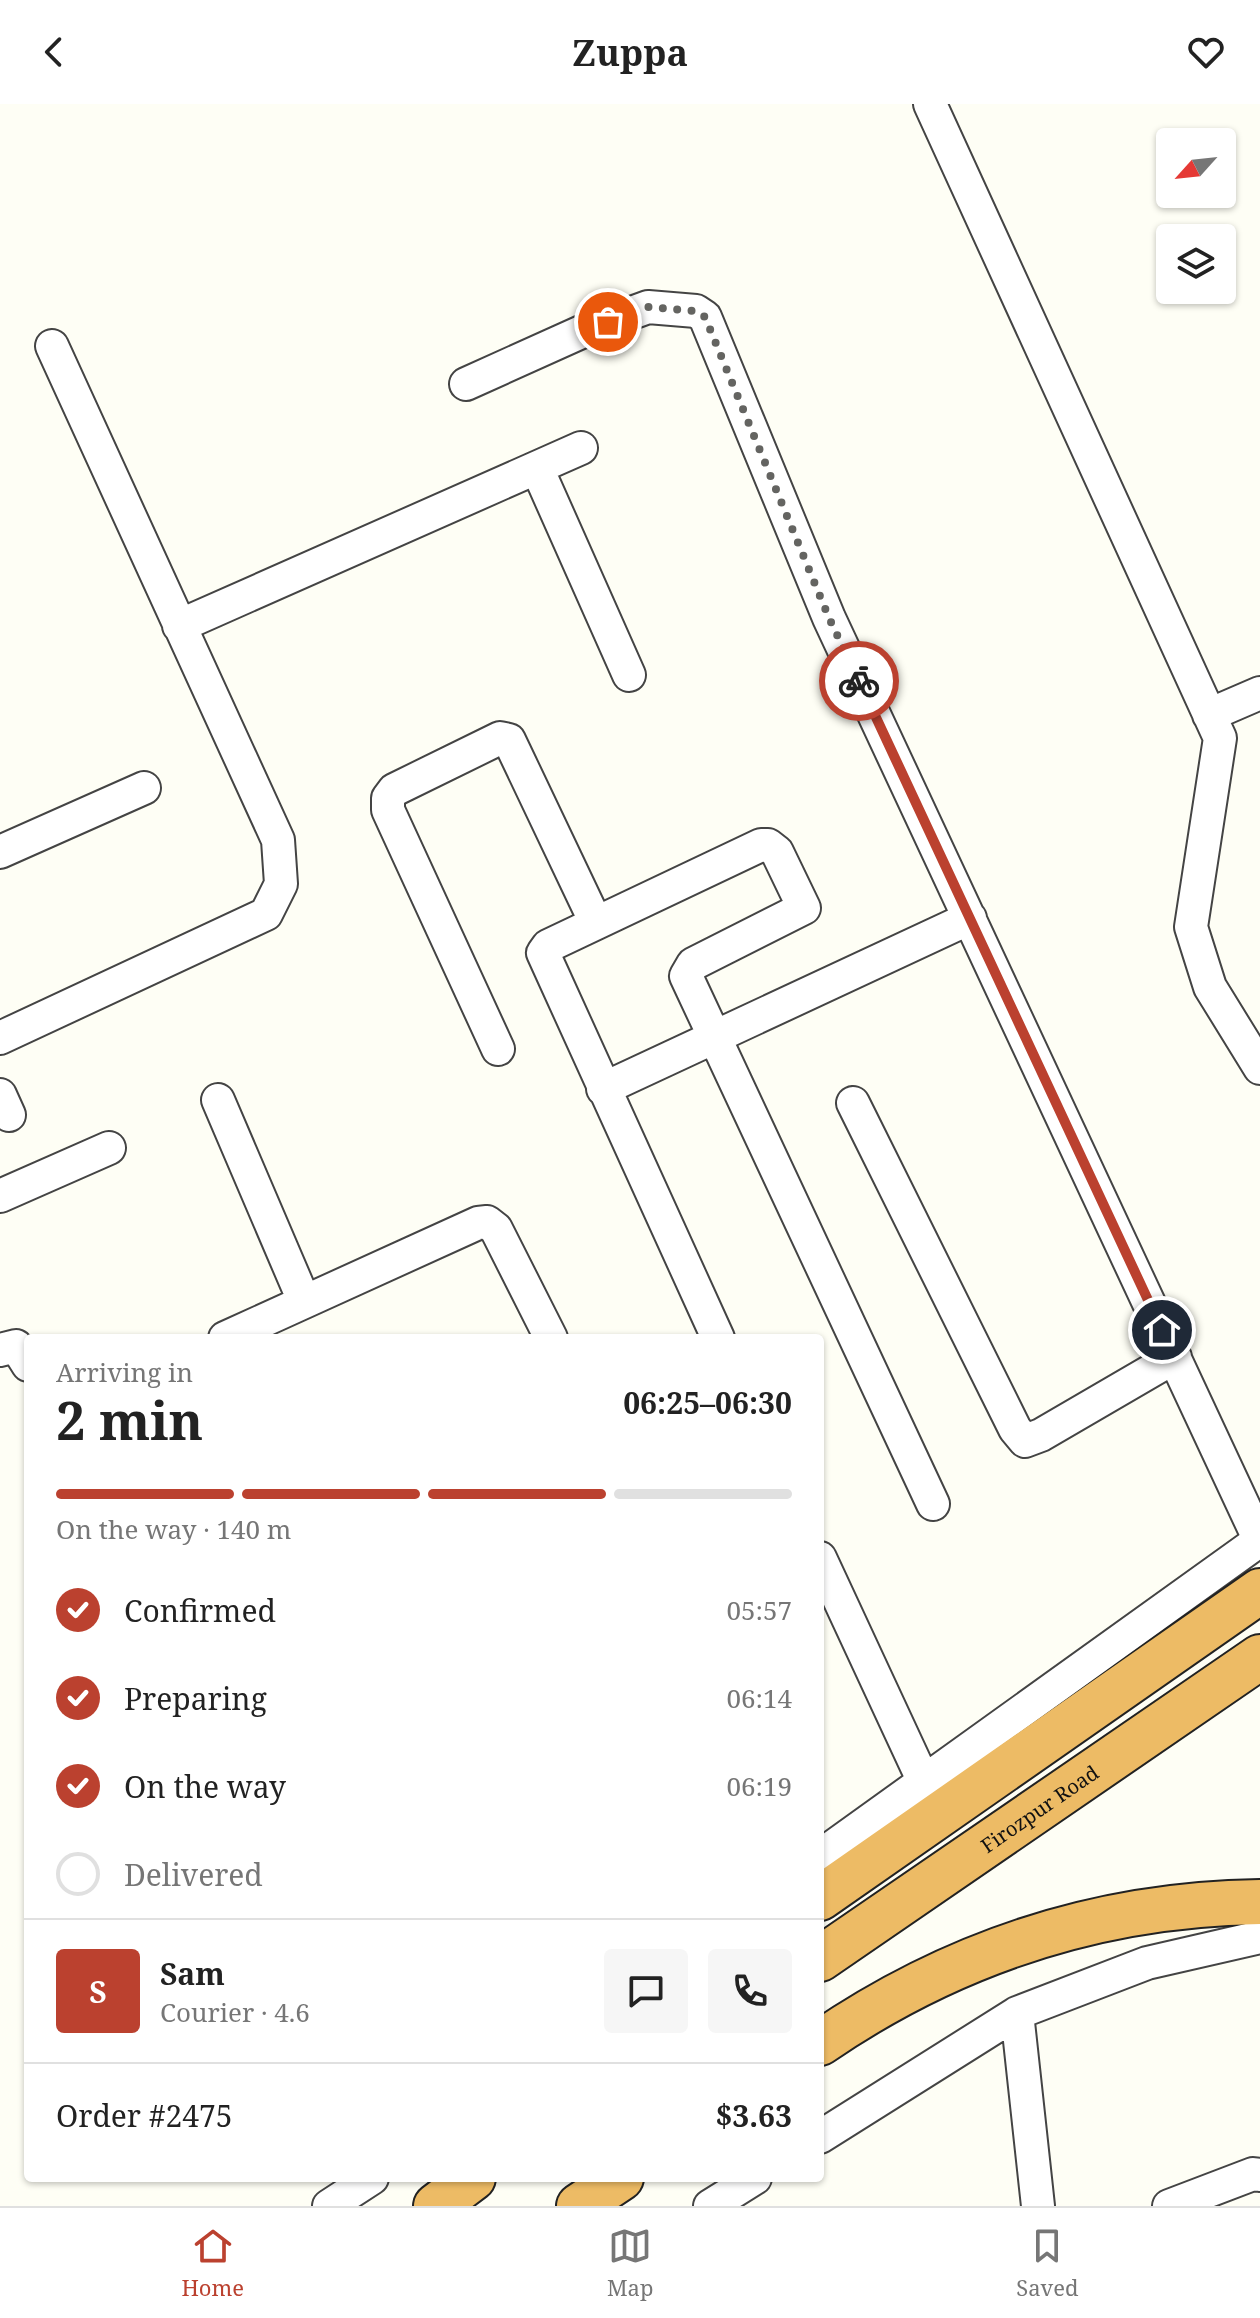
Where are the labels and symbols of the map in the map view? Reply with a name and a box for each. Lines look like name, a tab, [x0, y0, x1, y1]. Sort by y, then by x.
north arrow	[1156, 128, 1236, 208]
pin	[574, 288, 642, 356]
courier	[819, 641, 899, 721]
pin	[1128, 1296, 1196, 1364]
street label: Firozpur Road	[975, 1759, 1104, 1858]

